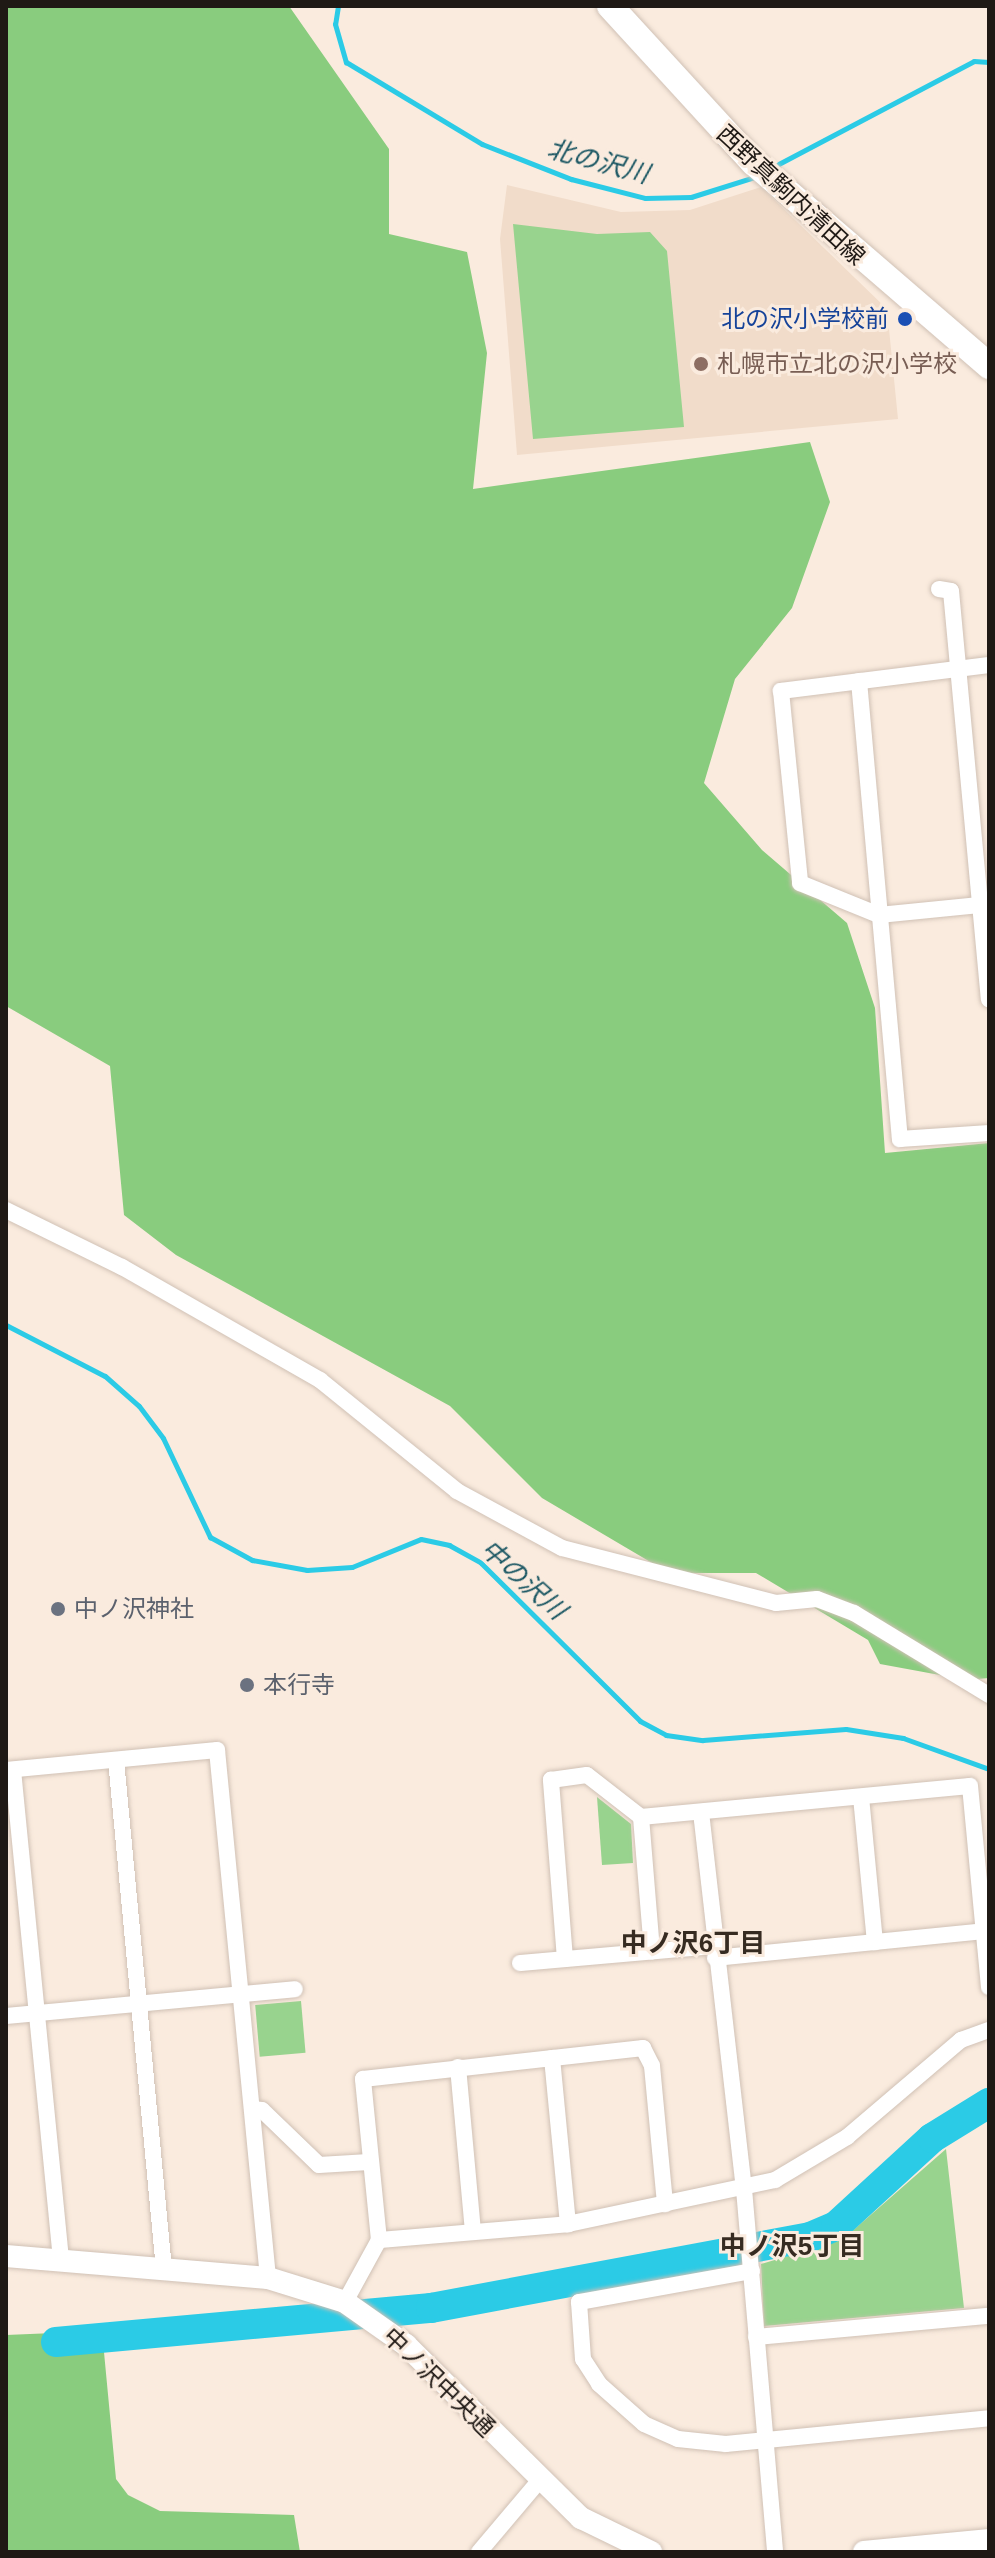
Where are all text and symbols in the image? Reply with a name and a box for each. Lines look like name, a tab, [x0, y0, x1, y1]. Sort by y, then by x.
street label: 西野真駒内清田線	[711, 119, 871, 271]
water label: 北の沢川	[544, 133, 652, 191]
place label: 北の沢小学校前	[721, 305, 889, 333]
marker: 北の沢小学校前	[896, 310, 914, 328]
place label: 札幌市立北の沢小学校	[717, 350, 957, 378]
marker: 札幌市立北の沢小学校	[692, 355, 710, 373]
water label: 中の沢川	[474, 1534, 572, 1626]
place label: 中ノ沢神社	[74, 1595, 194, 1623]
marker: 中ノ沢神社	[49, 1600, 67, 1618]
place label: 本行寺	[263, 1671, 335, 1699]
marker: 本行寺	[238, 1676, 256, 1694]
district label: 中ノ沢6丁目	[621, 1928, 765, 1960]
district label: 中ノ沢5丁目	[720, 2231, 864, 2263]
street label: 中ノ沢中央通	[377, 2322, 501, 2442]

